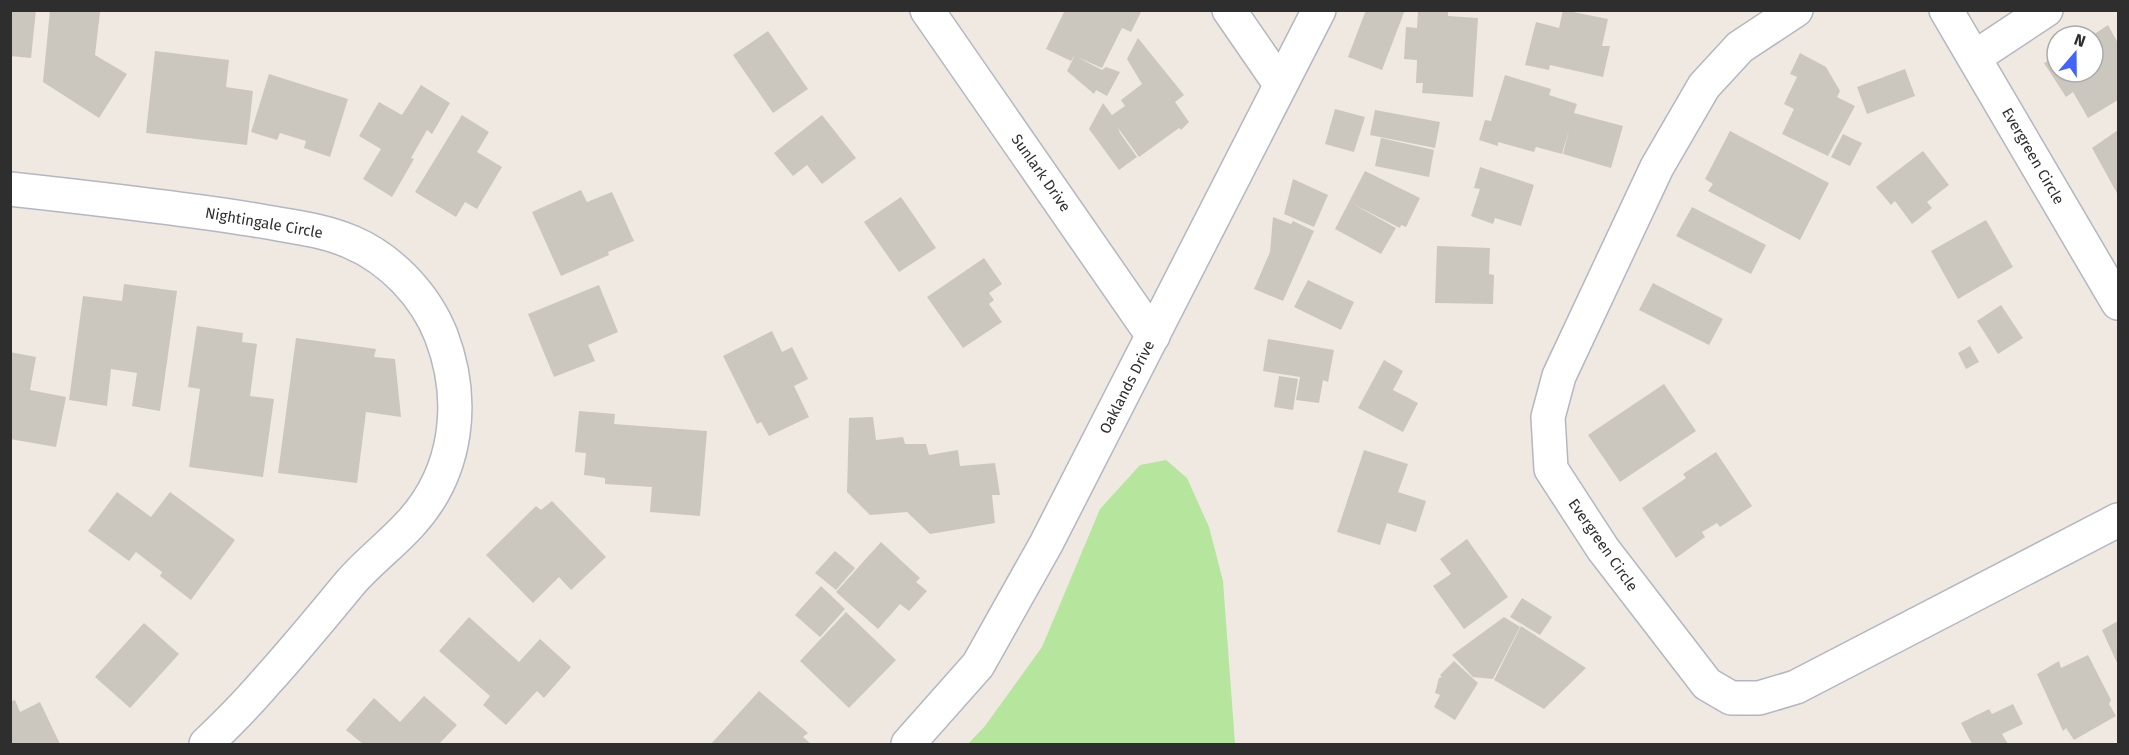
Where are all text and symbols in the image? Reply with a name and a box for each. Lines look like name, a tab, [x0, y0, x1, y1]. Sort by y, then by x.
north arrow	[2045, 24, 2105, 84]
text: N	[2072, 30, 2088, 51]
street label: Evergreen Circle	[1998, 104, 2068, 208]
street label: Sunlark Drive	[1008, 131, 1074, 215]
street label: Nightingale Circle	[204, 204, 324, 242]
street label: Oaklands Drive	[1096, 337, 1158, 437]
street label: Evergreen Circle	[1564, 495, 1642, 595]

